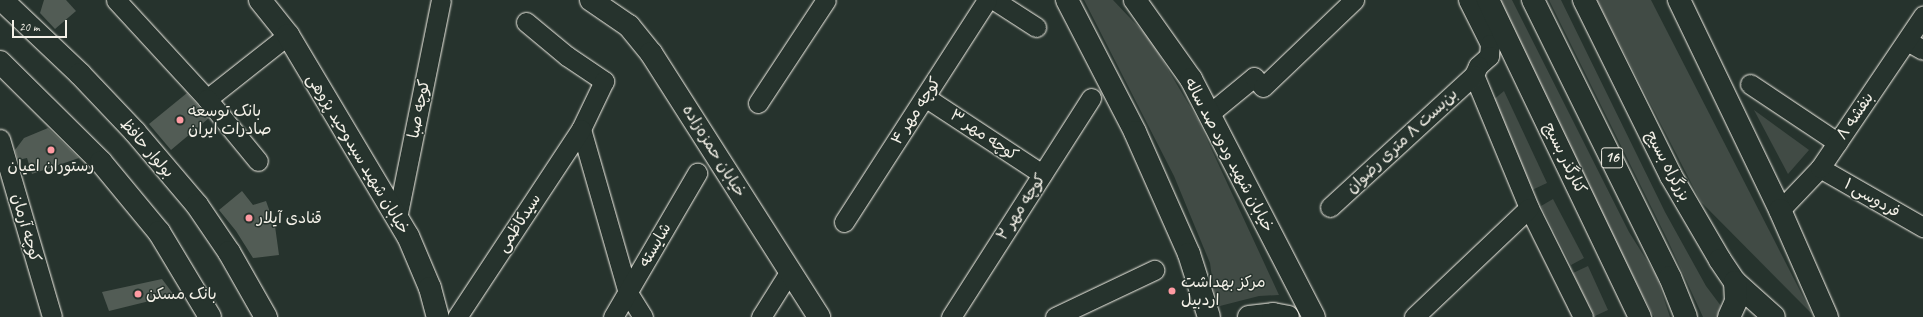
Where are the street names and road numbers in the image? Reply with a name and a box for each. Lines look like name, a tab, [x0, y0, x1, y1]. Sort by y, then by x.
street label: خیابان شهید سیدوحید پژوهی	[302, 70, 414, 238]
street label: کوچه مهر ۴	[887, 74, 945, 148]
street label: خیابان شهید ودود صد ساله	[1180, 75, 1278, 235]
street label: کوچه صبا	[404, 78, 434, 140]
street label: بن‌بست ۸ متری رضوان	[1342, 84, 1462, 198]
street label: بنفشه ۸	[1832, 89, 1878, 143]
street label: خیابان حمزه‌زاده	[678, 101, 750, 201]
street label: کوچه مهر ۳	[946, 105, 1022, 165]
street label: بولوار حافظ	[116, 114, 178, 182]
street label: کنارگذر بسیج	[1539, 119, 1591, 197]
street label: بزرگراه بسیج	[1641, 127, 1695, 205]
road number: 16	[1601, 145, 1623, 171]
street label: کوچه مهر ۲	[992, 170, 1050, 244]
street label: فردوسی ۱	[1841, 174, 1903, 222]
street label: سیدکاظمی	[493, 190, 545, 256]
street label: کوچه آرمان	[7, 192, 45, 264]
street label: شایسته	[635, 220, 675, 270]

